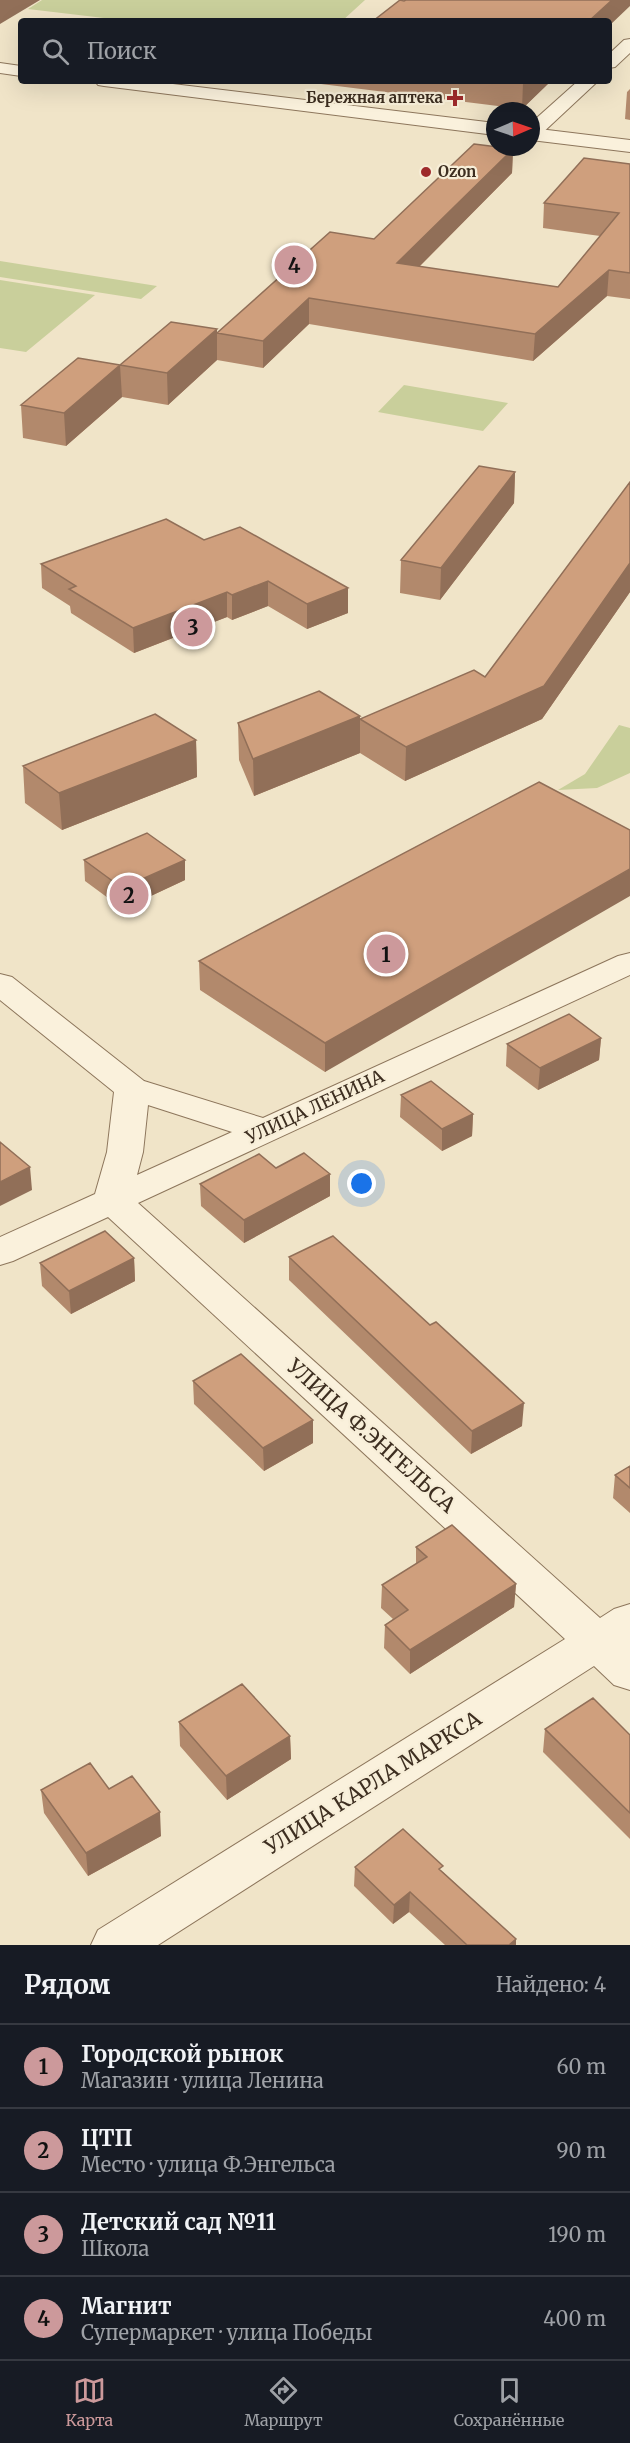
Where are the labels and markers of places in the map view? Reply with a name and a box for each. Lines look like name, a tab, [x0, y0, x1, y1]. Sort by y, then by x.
place label: Бережная аптека	[306, 88, 444, 107]
marker: Бережная аптека	[448, 91, 462, 105]
place label: Ozon	[438, 162, 476, 181]
marker: Ozon	[419, 165, 433, 179]
pin: 4	[274, 242, 314, 288]
pin: 3	[174, 604, 212, 650]
pin: 2	[110, 872, 148, 918]
pin: 1	[366, 932, 406, 976]

